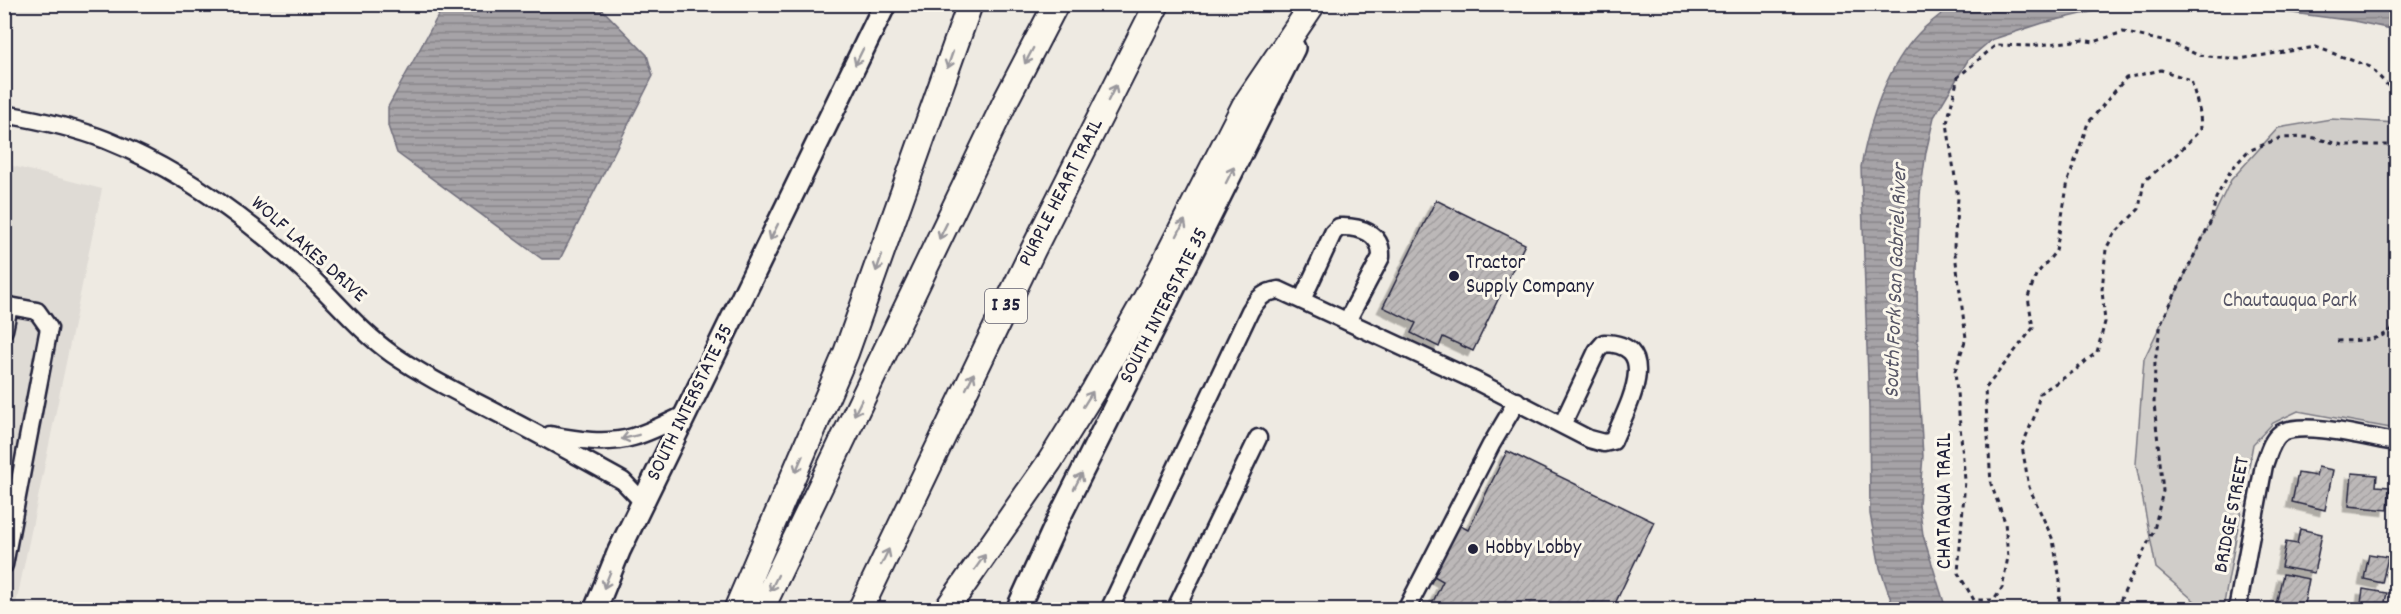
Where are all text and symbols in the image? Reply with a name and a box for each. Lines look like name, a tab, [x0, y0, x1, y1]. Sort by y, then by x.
one-way arrow	[1023, 47, 1035, 64]
one-way arrow	[853, 48, 865, 66]
one-way arrow	[944, 50, 955, 69]
one-way arrow	[1107, 85, 1119, 103]
street label: PURPLE HEART TRAIL	[1012, 113, 1112, 272]
water label: South Fork San Gabriel River	[1877, 161, 1917, 399]
one-way arrow	[1225, 166, 1237, 184]
street label: WOLF LAKES DRIVE	[243, 190, 373, 311]
one-way arrow	[1176, 219, 1188, 237]
one-way arrow	[936, 222, 948, 240]
one-way arrow	[767, 223, 779, 241]
street label: SOUTH INTERSTATE 35	[1113, 223, 1217, 389]
place label: Tractor Supply Company	[1466, 249, 1594, 303]
one-way arrow	[872, 253, 883, 272]
marker: Tractor Supply Company	[1447, 269, 1461, 283]
park label: Chautauqua Park	[2223, 287, 2357, 317]
road number: I 35	[985, 289, 1027, 323]
street label: SOUTH INTERSTATE 35	[640, 319, 742, 487]
one-way arrow	[965, 373, 977, 391]
one-way arrow	[1083, 391, 1095, 408]
one-way arrow	[852, 397, 864, 415]
one-way arrow	[621, 431, 640, 443]
street label: CHATAQUA TRAIL	[1931, 432, 1961, 569]
one-way arrow	[793, 454, 804, 473]
street label: BRIDGE STREET	[2207, 454, 2259, 576]
one-way arrow	[1072, 472, 1084, 490]
place label: Hobby Lobby	[1485, 534, 1582, 564]
marker: Hobby Lobby	[1466, 542, 1480, 556]
one-way arrow	[880, 548, 892, 566]
one-way arrow	[974, 554, 986, 570]
one-way arrow	[601, 571, 612, 589]
one-way arrow	[767, 573, 779, 591]

